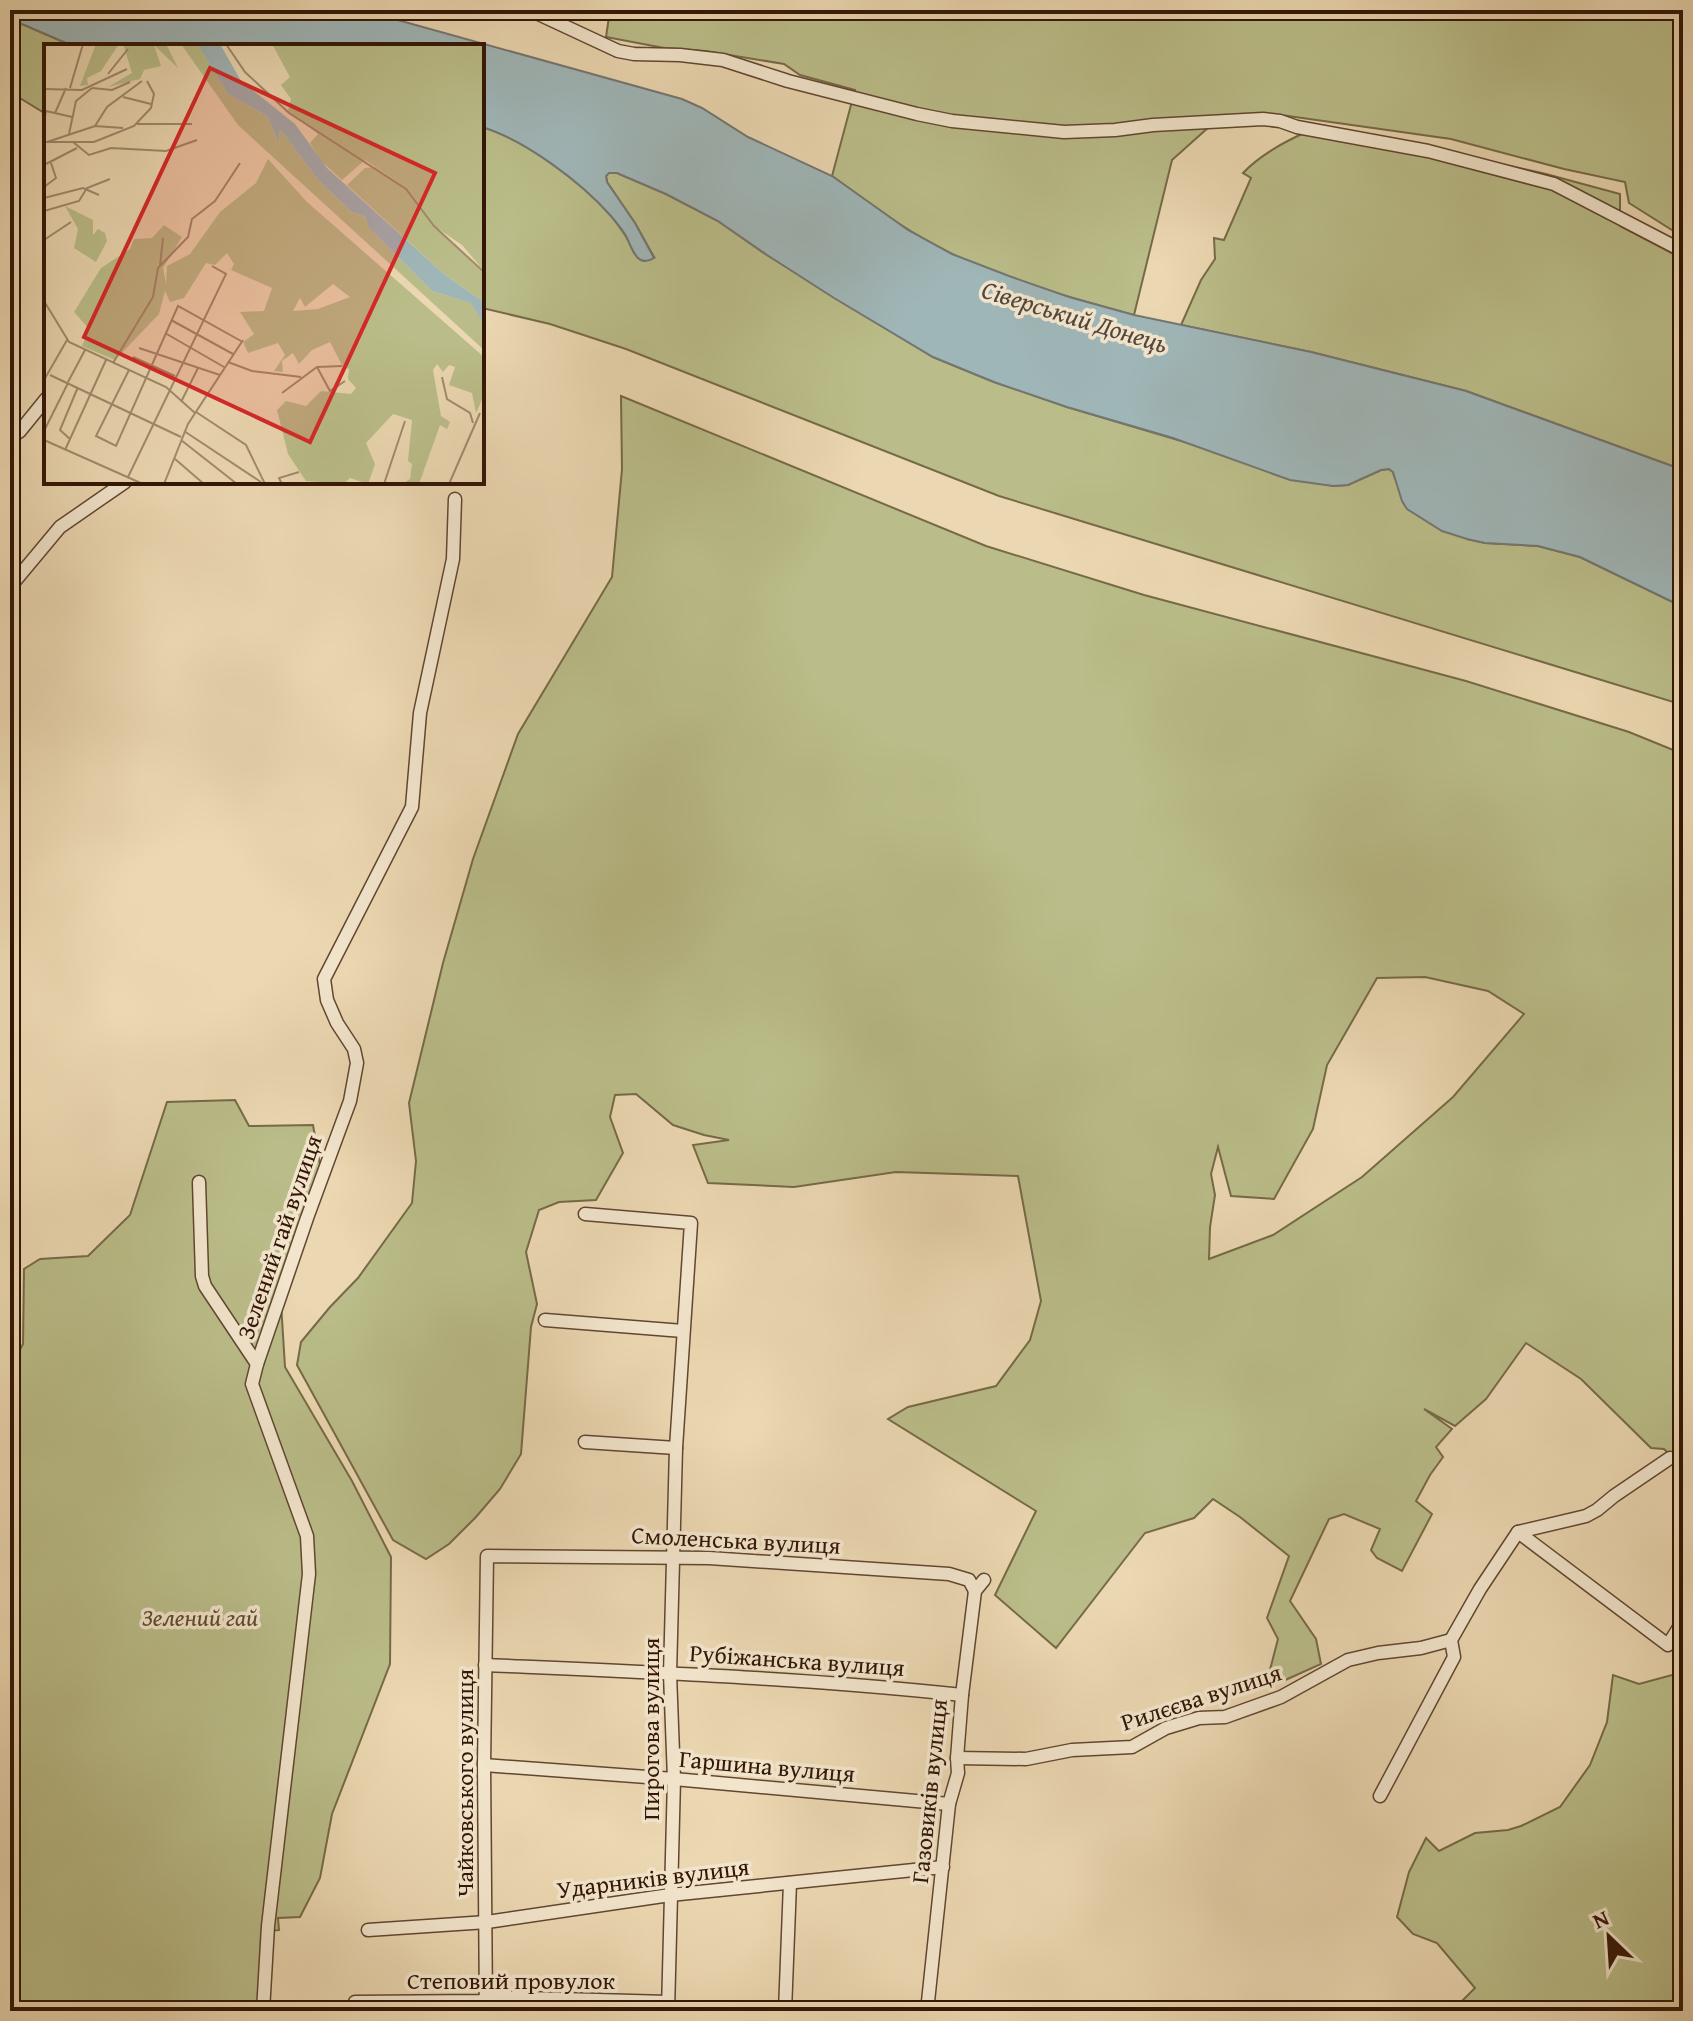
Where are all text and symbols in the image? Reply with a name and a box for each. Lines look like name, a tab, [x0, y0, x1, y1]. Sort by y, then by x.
inset map	[44, 44, 484, 484]
water label: Сіверський Донець	[977, 269, 1173, 363]
street label: Зелений гай вулиця	[228, 1130, 330, 1344]
street label: Смоленська вулиця	[631, 1517, 841, 1563]
park label: Зелений гай	[142, 1600, 258, 1635]
street label: Рубіжанська вулиця	[688, 1635, 906, 1685]
street label: Пирогова вулиця	[633, 1638, 668, 1820]
street label: Рилєєва вулиця	[1116, 1655, 1286, 1739]
street label: Чайковського вулиця	[447, 1669, 482, 1897]
street label: Газовиків вулиця	[902, 1697, 956, 1885]
street label: Гаршина вулиця	[678, 1741, 856, 1791]
street label: Ударників вулиця	[555, 1849, 751, 1907]
north arrow	[1569, 1897, 1649, 1977]
text: N	[1587, 1901, 1614, 1936]
street label: Степовий провулок	[407, 1963, 615, 1998]

